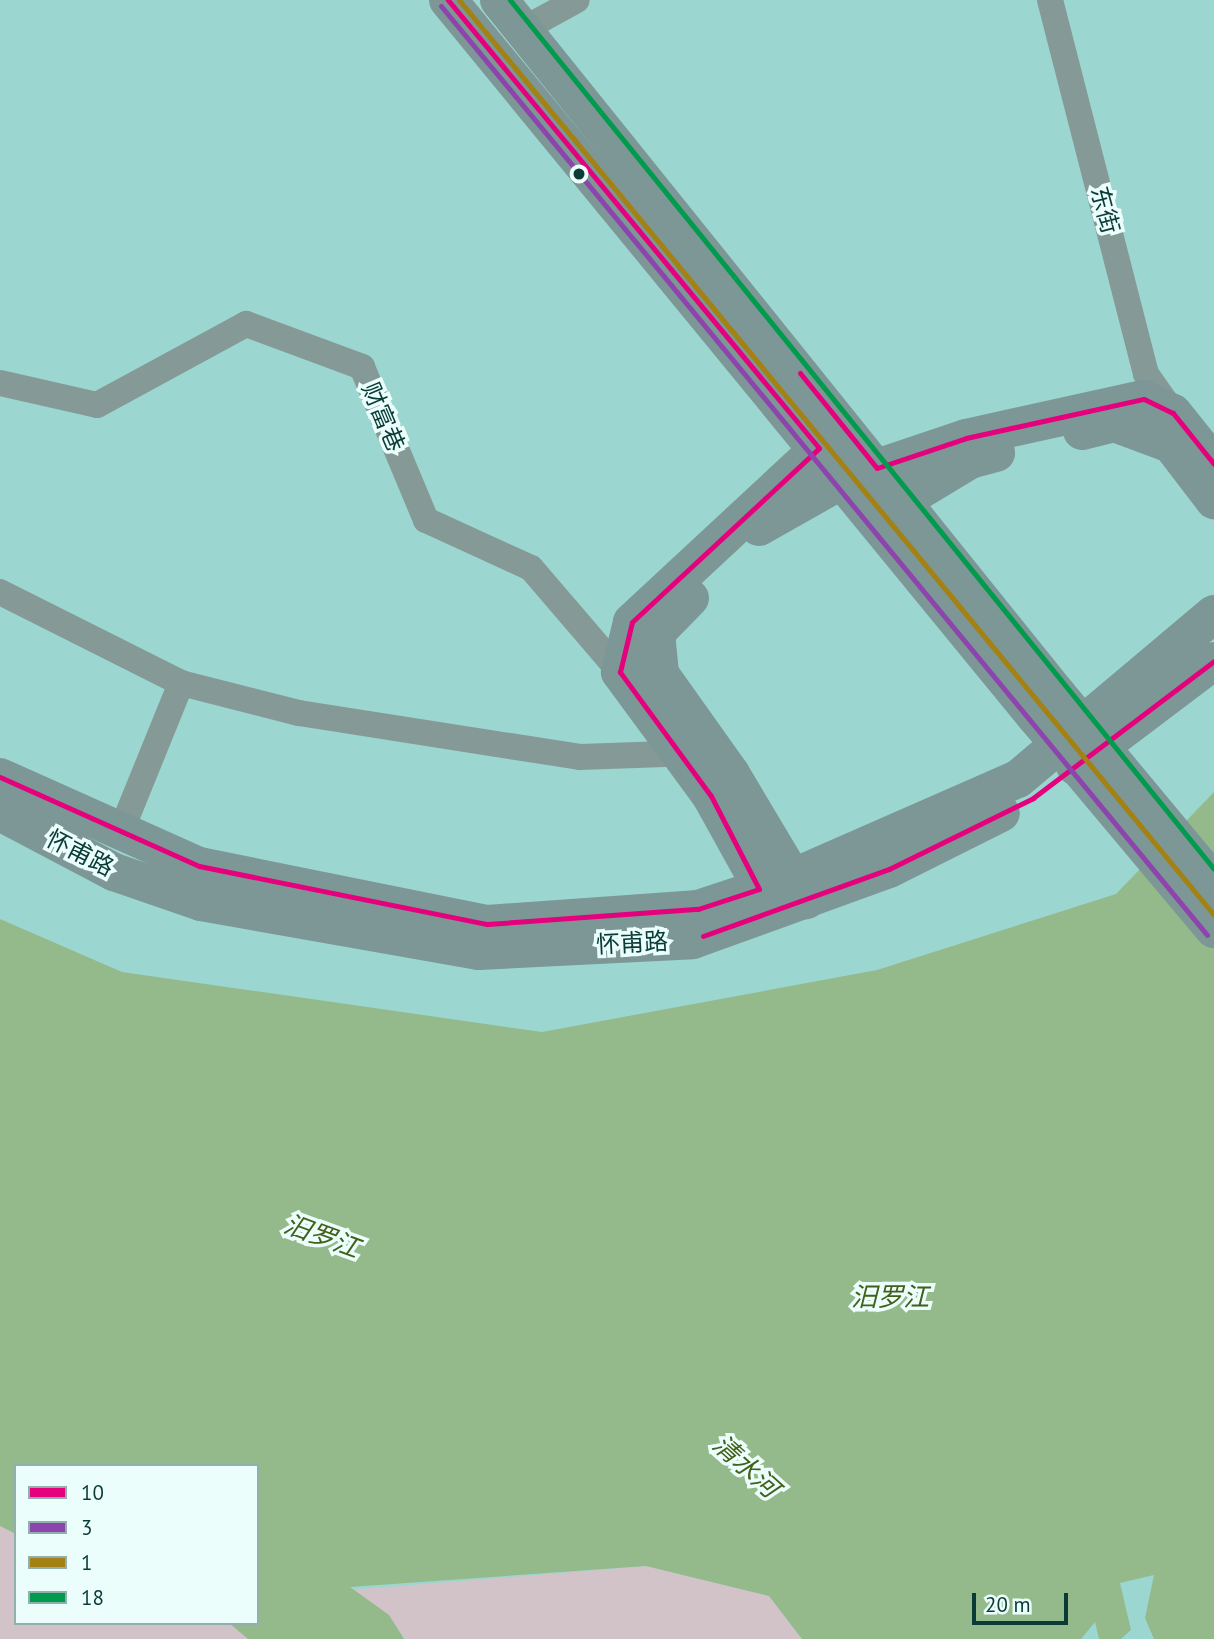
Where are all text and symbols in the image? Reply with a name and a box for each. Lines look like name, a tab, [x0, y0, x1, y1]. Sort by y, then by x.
unlabelled marker	[572, 167, 586, 181]
street label: 东街	[1085, 183, 1125, 237]
street label: 财富巷	[356, 378, 410, 456]
street label: 怀甫路	[41, 824, 119, 882]
street label: 怀甫路	[595, 927, 669, 959]
water label: 汨罗江	[280, 1208, 364, 1264]
water label: 汨罗江	[851, 1281, 929, 1313]
water label: 清水河	[707, 1428, 785, 1504]
legend	[14, 1464, 259, 1625]
text: 10	[81, 1479, 104, 1506]
text: 3	[81, 1514, 92, 1541]
text: 1	[81, 1549, 92, 1576]
scale bar	[976, 1580, 1072, 1624]
text: 18	[81, 1584, 104, 1611]
text: 20 m	[985, 1591, 1031, 1618]

